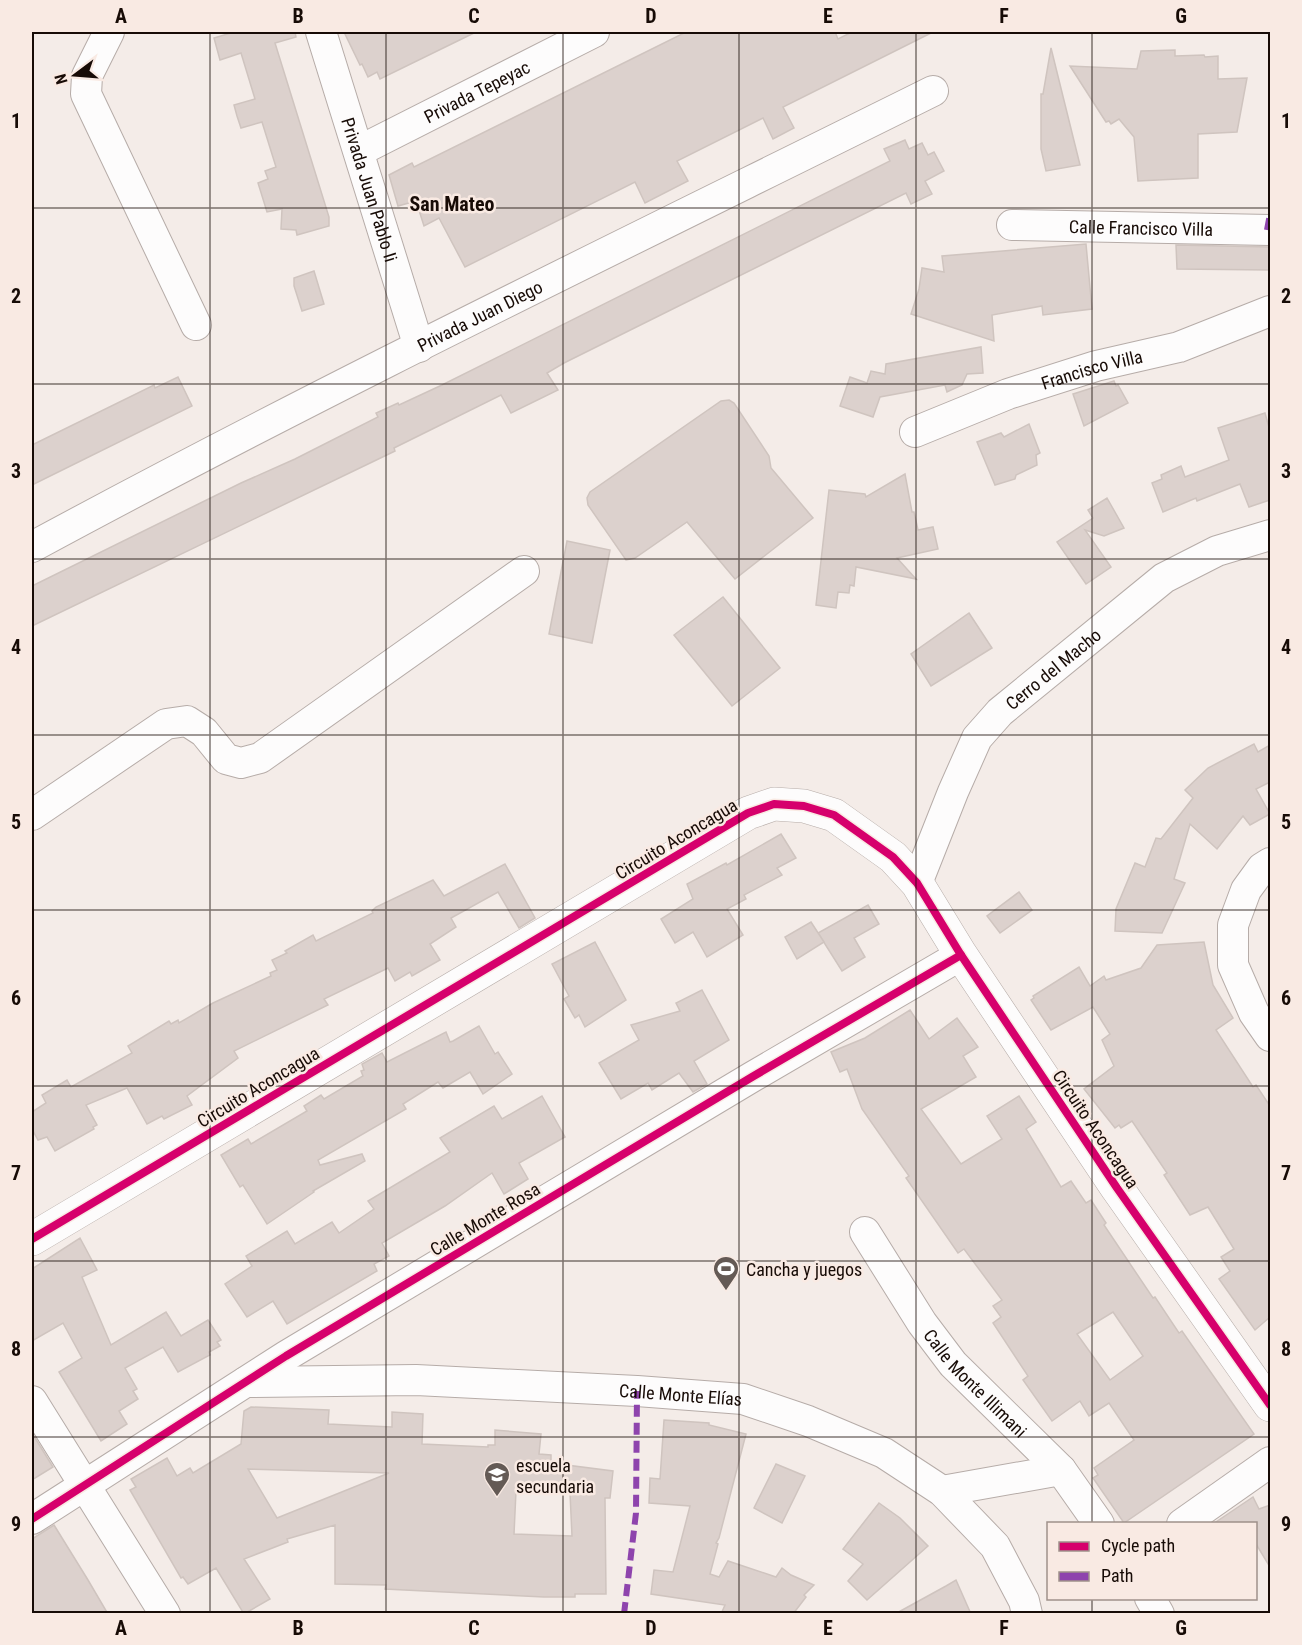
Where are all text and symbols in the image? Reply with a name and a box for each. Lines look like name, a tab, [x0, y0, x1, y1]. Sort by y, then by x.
text: A	[115, 4, 127, 28]
text: B	[292, 4, 304, 28]
text: C	[468, 4, 480, 28]
text: D	[645, 4, 657, 28]
text: E	[823, 4, 833, 28]
text: F	[999, 4, 1009, 28]
text: G	[1175, 4, 1187, 28]
north arrow	[45, 45, 105, 105]
street label: Privada Tepeyac	[420, 56, 533, 127]
text: N	[51, 72, 72, 86]
text: 1	[11, 109, 21, 133]
text: 1	[1281, 109, 1291, 133]
street label: Privada Juan Pablo Ii	[338, 115, 402, 264]
district label: San Mateo	[410, 192, 495, 216]
street label: Calle Francisco Villa	[1069, 216, 1213, 239]
street label: Privada Juan Diego	[414, 276, 546, 356]
text: 2	[11, 284, 21, 308]
text: 2	[1281, 284, 1291, 308]
street label: Francisco Villa	[1039, 345, 1144, 393]
text: 3	[11, 459, 21, 483]
text: 3	[1281, 459, 1291, 483]
street label: Cerro del Macho	[1001, 624, 1105, 714]
text: 4	[11, 635, 21, 659]
text: 4	[1281, 635, 1291, 659]
street label: Circuito Aconcagua	[611, 794, 741, 884]
text: 5	[11, 810, 21, 834]
text: 5	[1281, 810, 1291, 834]
text: 6	[11, 986, 21, 1010]
text: 6	[1281, 986, 1291, 1010]
street label: Circuito Aconcagua	[193, 1042, 323, 1132]
street label: Circuito Aconcagua	[1049, 1066, 1143, 1192]
text: 7	[11, 1161, 21, 1185]
text: 7	[1281, 1161, 1291, 1185]
street label: Calle Monte Rosa	[426, 1178, 544, 1260]
sports icon: Cancha y juegos	[711, 1254, 741, 1292]
place label: Cancha y juegos	[746, 1259, 862, 1280]
street label: Calle Monte Illimani	[920, 1325, 1032, 1441]
text: 8	[11, 1337, 21, 1361]
text: 8	[1281, 1337, 1291, 1361]
street label: Calle Monte Elías	[619, 1380, 743, 1409]
place label: escuela secundaria	[516, 1455, 594, 1497]
school or university icon: escuela secundaria	[482, 1460, 512, 1498]
text: 9	[11, 1512, 21, 1536]
text: 9	[1281, 1512, 1291, 1536]
legend	[1047, 1522, 1257, 1600]
text: Cycle path	[1101, 1535, 1175, 1556]
text: Path	[1101, 1565, 1134, 1586]
text: A	[115, 1616, 127, 1640]
text: B	[292, 1616, 304, 1640]
text: C	[468, 1616, 480, 1640]
text: D	[645, 1616, 657, 1640]
text: E	[823, 1616, 833, 1640]
text: F	[999, 1616, 1009, 1640]
text: G	[1175, 1616, 1187, 1640]

